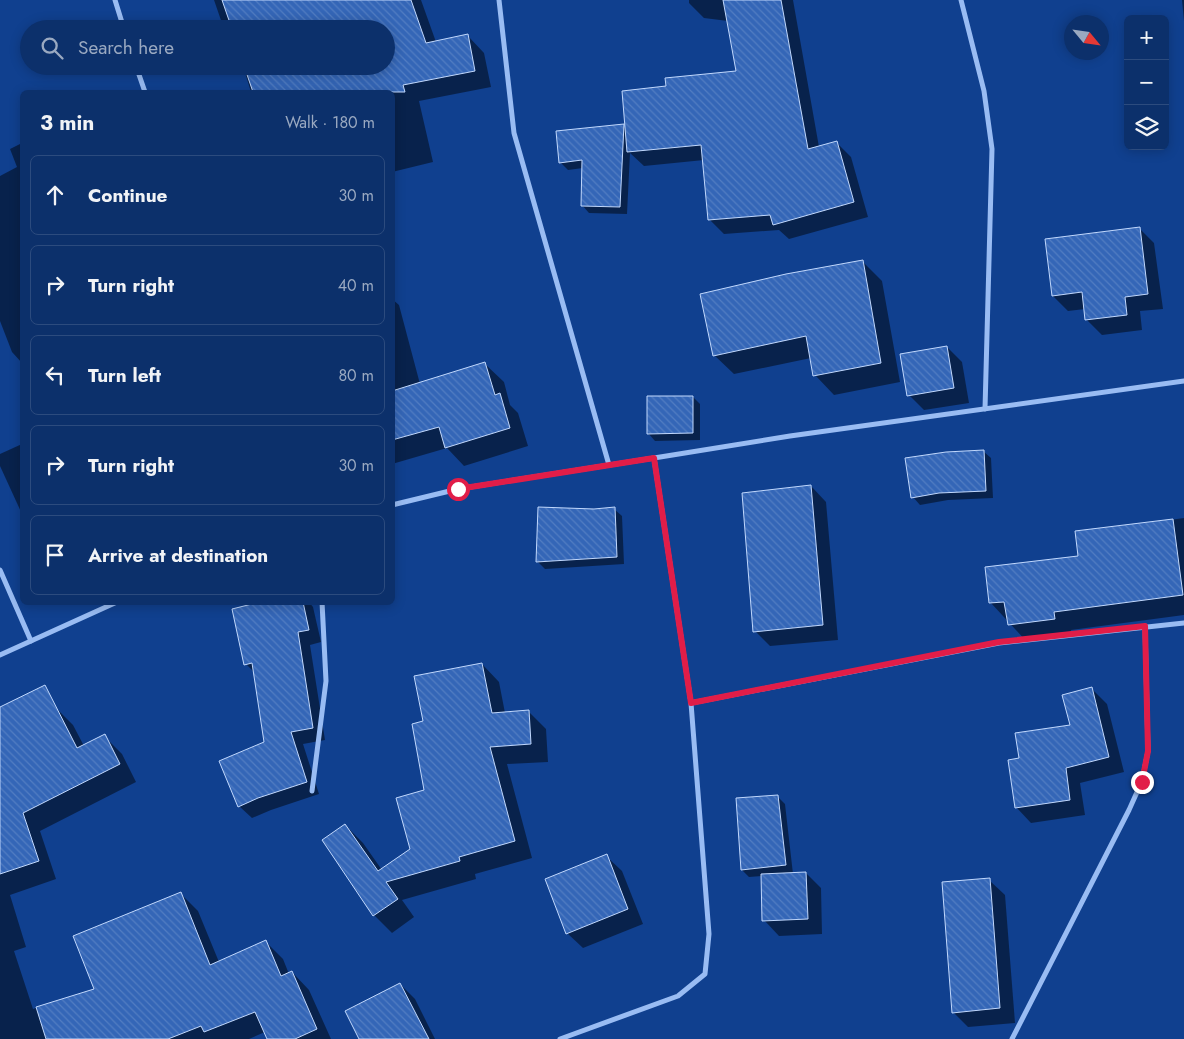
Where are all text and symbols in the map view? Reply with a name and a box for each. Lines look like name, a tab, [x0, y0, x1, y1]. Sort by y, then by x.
north arrow	[1064, 15, 1109, 60]
map controls	[1124, 15, 1169, 150]
button: +	[1124, 15, 1169, 60]
search box	[20, 20, 395, 75]
icon: search	[38, 34, 66, 62]
text: Search here	[78, 34, 174, 61]
button: −	[1124, 60, 1169, 105]
button: layers	[1124, 105, 1169, 150]
text: 3 min	[40, 108, 94, 138]
text: Walk · 180 m	[285, 111, 375, 134]
icon: ahead	[41, 181, 69, 209]
text: Continue	[88, 182, 167, 209]
text: 30 m	[338, 184, 374, 207]
icon: right	[41, 271, 69, 299]
text: Turn right	[88, 272, 174, 299]
text: 40 m	[338, 274, 374, 297]
icon: left	[41, 361, 69, 389]
text: Turn left	[88, 362, 161, 389]
text: 80 m	[338, 364, 374, 387]
icon: right	[41, 451, 69, 479]
text: Turn right	[88, 452, 174, 479]
text: 30 m	[338, 454, 374, 477]
route start	[447, 478, 470, 501]
icon: arrive	[41, 541, 69, 569]
text: Arrive at destination	[88, 542, 268, 569]
route end	[1131, 771, 1154, 794]

